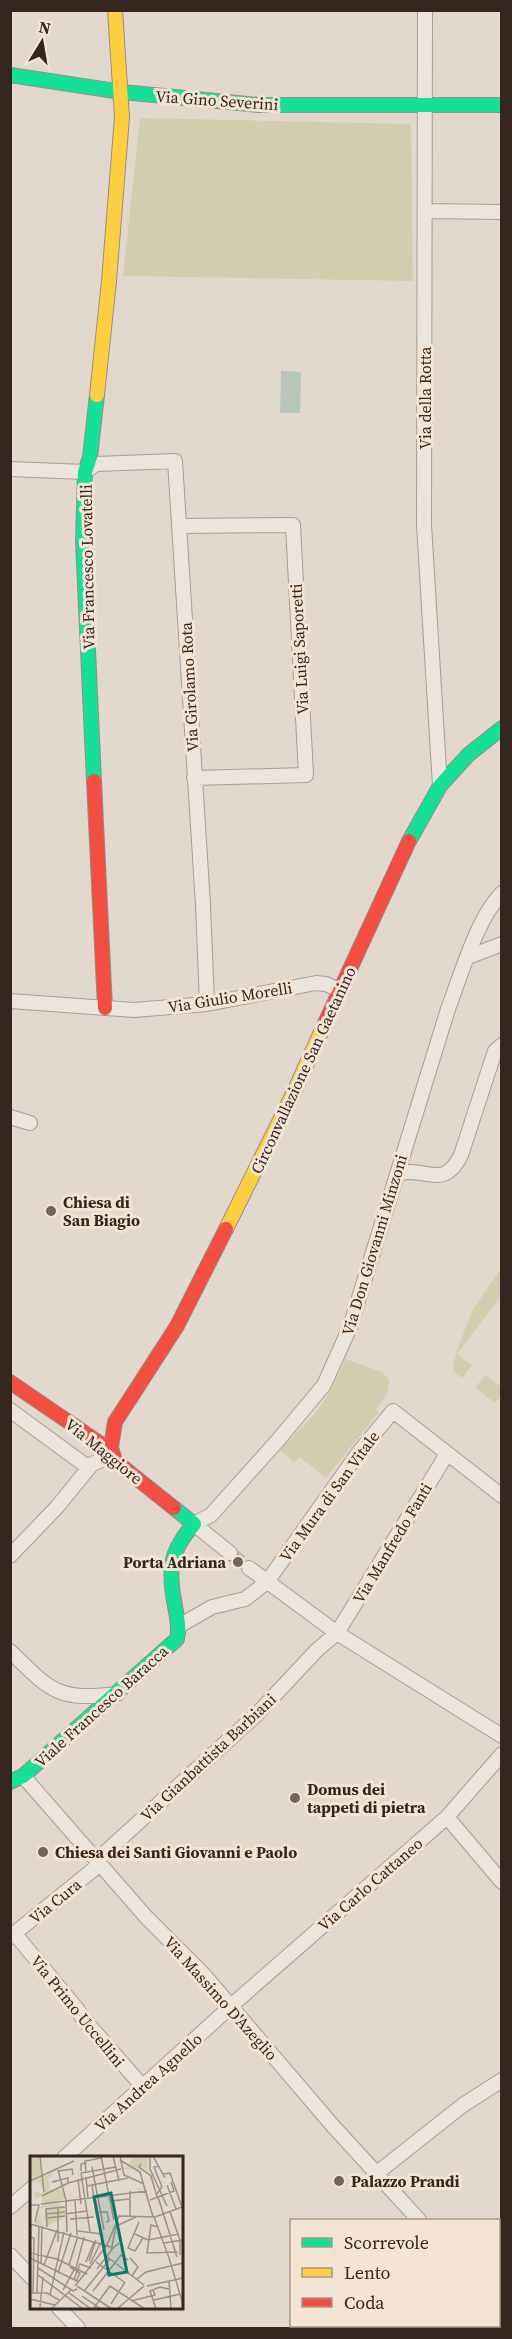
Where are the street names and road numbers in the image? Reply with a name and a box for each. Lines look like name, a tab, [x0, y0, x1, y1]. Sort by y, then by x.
street label: Via Gino Severini	[155, 85, 279, 115]
street label: Via della Rotta	[414, 346, 436, 449]
street label: Via Francesco Lovatelli	[75, 484, 99, 650]
street label: Via Luigi Saporetti	[285, 583, 313, 715]
street label: Via Girolamo Rota	[175, 621, 203, 752]
street label: Circonvallazione San Gaetanino	[245, 963, 361, 1177]
street label: Via Giulio Morelli	[166, 976, 294, 1018]
street label: Via Don Giovanni Minzoni	[336, 1152, 412, 1338]
street label: Via Maggiore	[61, 1413, 147, 1489]
street label: Via Mura di San Vitale	[274, 1426, 384, 1566]
street label: Via Manfredo Fanti	[347, 1478, 437, 1607]
street label: Viale Francesco Baracca	[29, 1639, 173, 1772]
street label: Via Gianbattista Barbiani	[135, 1688, 281, 1826]
street label: Via Carlo Cattaneo	[313, 1832, 427, 1936]
street label: Via Cura	[24, 1873, 86, 1929]
street label: Via Massimo D'Azeglio	[159, 1931, 283, 2065]
street label: Via Primo Uccellini	[26, 1950, 130, 2072]
street label: Via Andrea Agnello	[89, 2028, 207, 2136]

